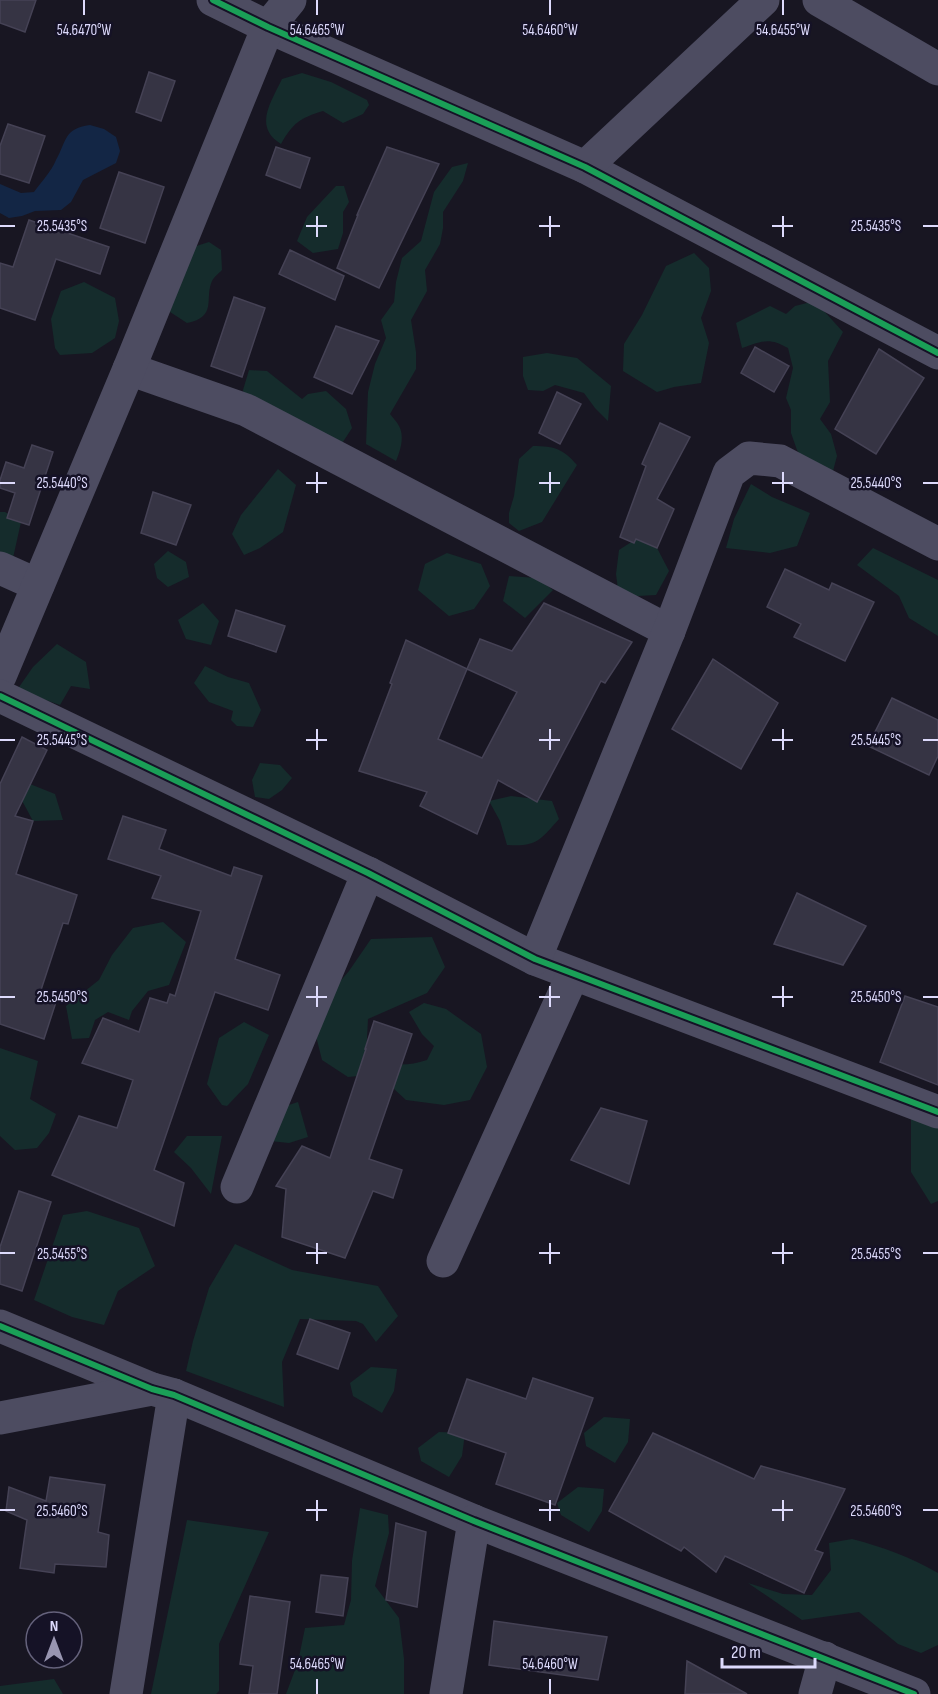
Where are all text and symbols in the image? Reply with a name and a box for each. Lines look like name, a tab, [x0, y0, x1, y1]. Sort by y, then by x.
text: 54.6470°W	[57, 21, 112, 40]
text: 54.6465°W	[290, 21, 345, 40]
text: 54.6460°W	[522, 21, 578, 40]
text: 54.6455°W	[756, 21, 810, 40]
text: 25.5435°S	[37, 217, 87, 236]
text: 25.5435°S	[851, 217, 901, 236]
text: 25.5440°S	[36, 474, 88, 493]
text: 25.5440°S	[850, 474, 902, 493]
text: 25.5445°S	[37, 731, 87, 750]
text: 25.5445°S	[851, 731, 901, 750]
text: 25.5450°S	[37, 988, 87, 1007]
text: 25.5450°S	[851, 988, 901, 1007]
text: 25.5455°S	[37, 1245, 87, 1264]
text: 25.5455°S	[851, 1245, 901, 1264]
text: 25.5460°S	[36, 1502, 88, 1521]
text: 25.5460°S	[850, 1502, 902, 1521]
north arrow	[24, 1610, 84, 1670]
text: N	[50, 1617, 58, 1636]
scale bar	[722, 1631, 815, 1669]
text: 20 m	[731, 1642, 761, 1663]
text: 54.6465°W	[290, 1655, 345, 1674]
text: 54.6460°W	[522, 1655, 578, 1674]

